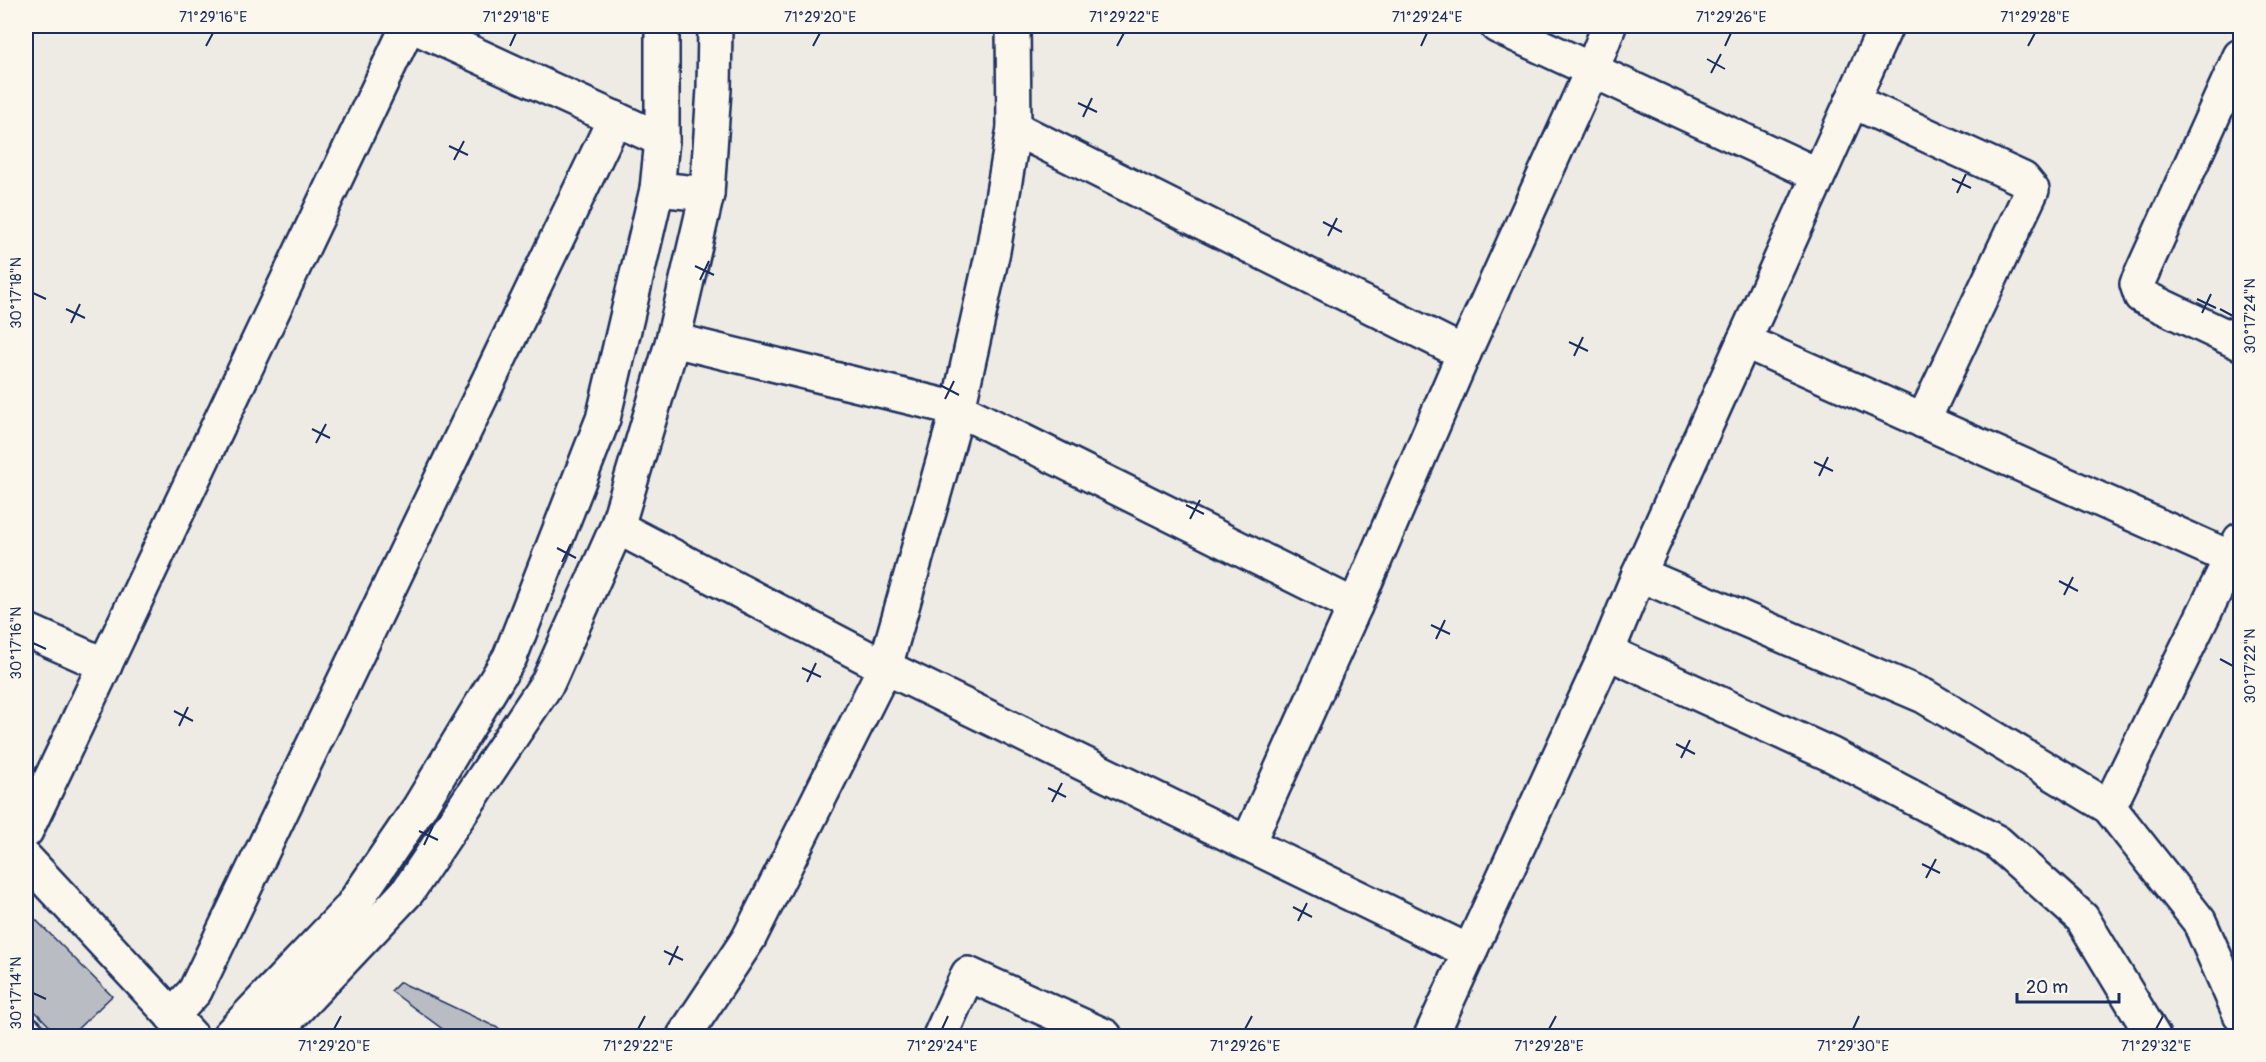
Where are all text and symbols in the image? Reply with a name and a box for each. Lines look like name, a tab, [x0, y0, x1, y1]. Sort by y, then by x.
text: 71°29'16"E	[179, 8, 247, 27]
text: 71°29'18"E	[483, 8, 550, 27]
text: 71°29'20"E	[784, 8, 856, 27]
text: 71°29'22"E	[1089, 8, 1159, 27]
text: 71°29'24"E	[1392, 8, 1462, 27]
text: 71°29'26"E	[1696, 8, 1766, 27]
text: 71°29'28"E	[2000, 8, 2070, 27]
text: 30°17'18"N	[7, 257, 26, 329]
text: 30°17'24"N	[2241, 278, 2260, 354]
text: 30°17'16"N	[7, 607, 26, 679]
text: 30°17'22"N	[2241, 629, 2260, 703]
text: 30°17'14"N	[7, 957, 26, 1029]
scale bar	[2017, 966, 2119, 1004]
text: 20 m	[2026, 976, 2068, 999]
text: 71°29'20"E	[298, 1037, 370, 1056]
text: 71°29'22"E	[603, 1037, 673, 1056]
text: 71°29'24"E	[907, 1037, 977, 1056]
text: 71°29'26"E	[1210, 1037, 1280, 1056]
text: 71°29'28"E	[1514, 1037, 1584, 1056]
text: 71°29'30"E	[1817, 1037, 1889, 1056]
text: 71°29'32"E	[2121, 1037, 2191, 1056]

